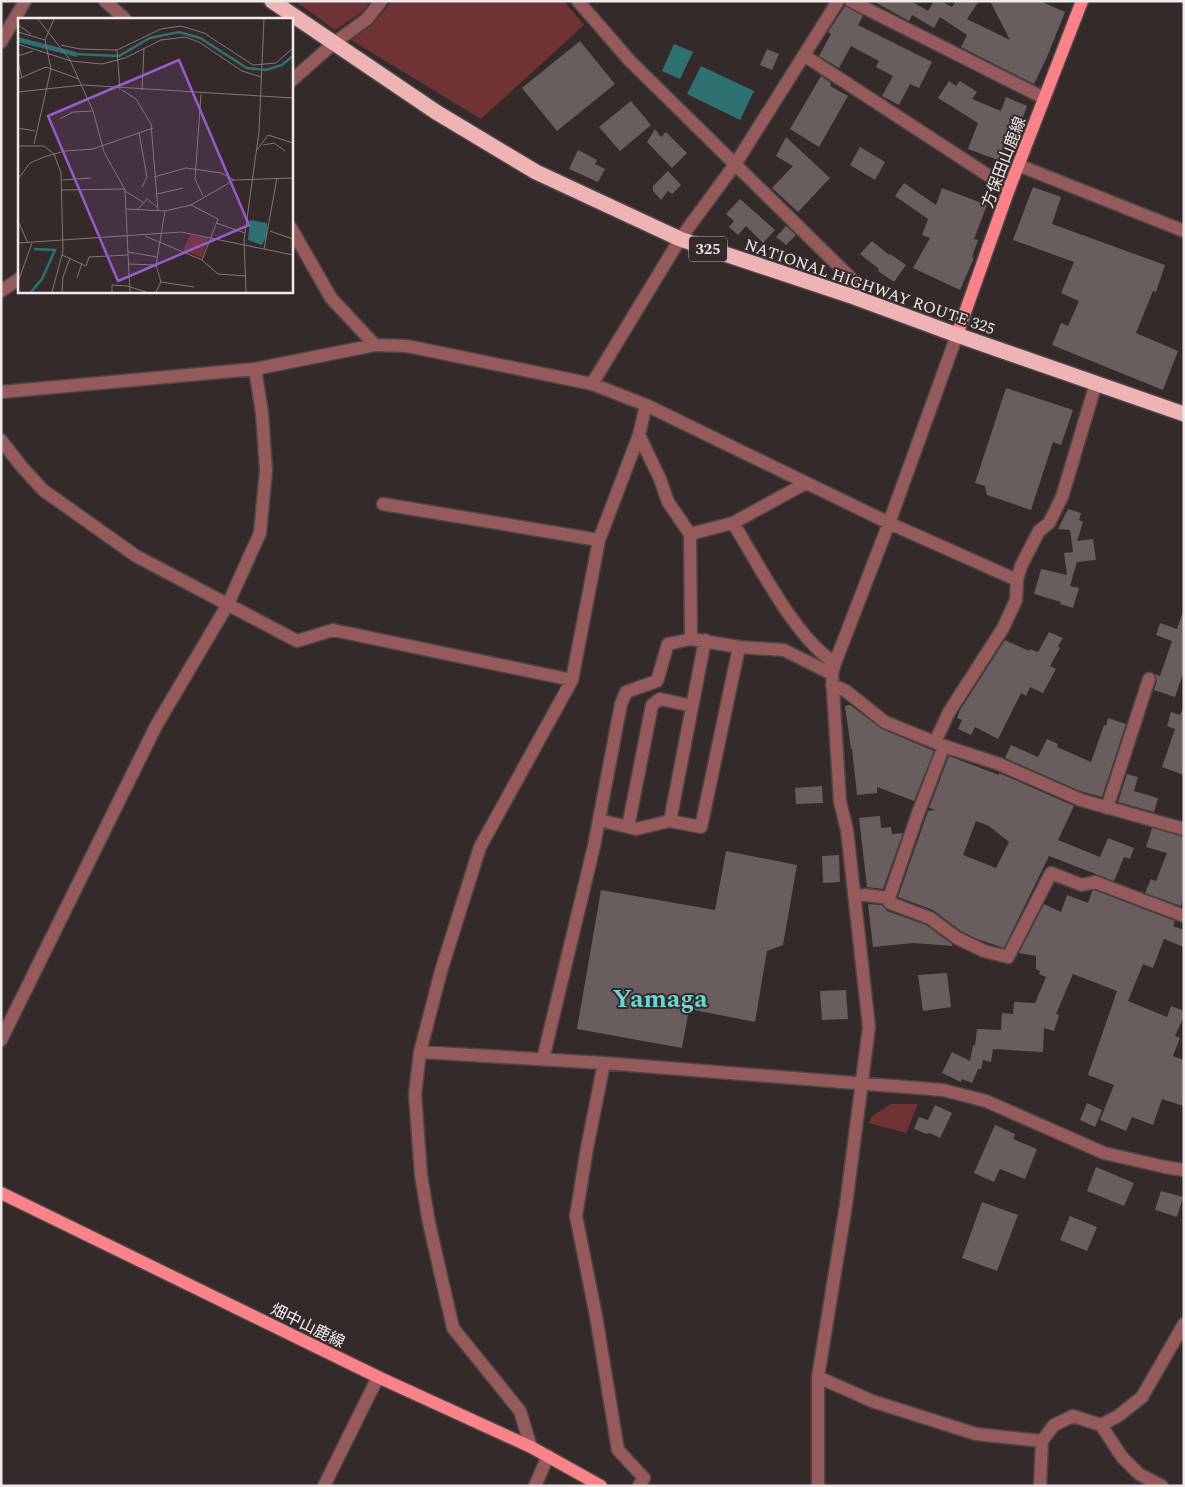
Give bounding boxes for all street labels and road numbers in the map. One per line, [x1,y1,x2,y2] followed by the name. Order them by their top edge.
[976,113,1032,211] street label: 方保田山鹿線
[741,233,998,341] street label: NATIONAL HIGHWAY ROUTE 325
[689,236,727,262] road number: 325
[266,1298,349,1354] street label: 畑中山鹿線

